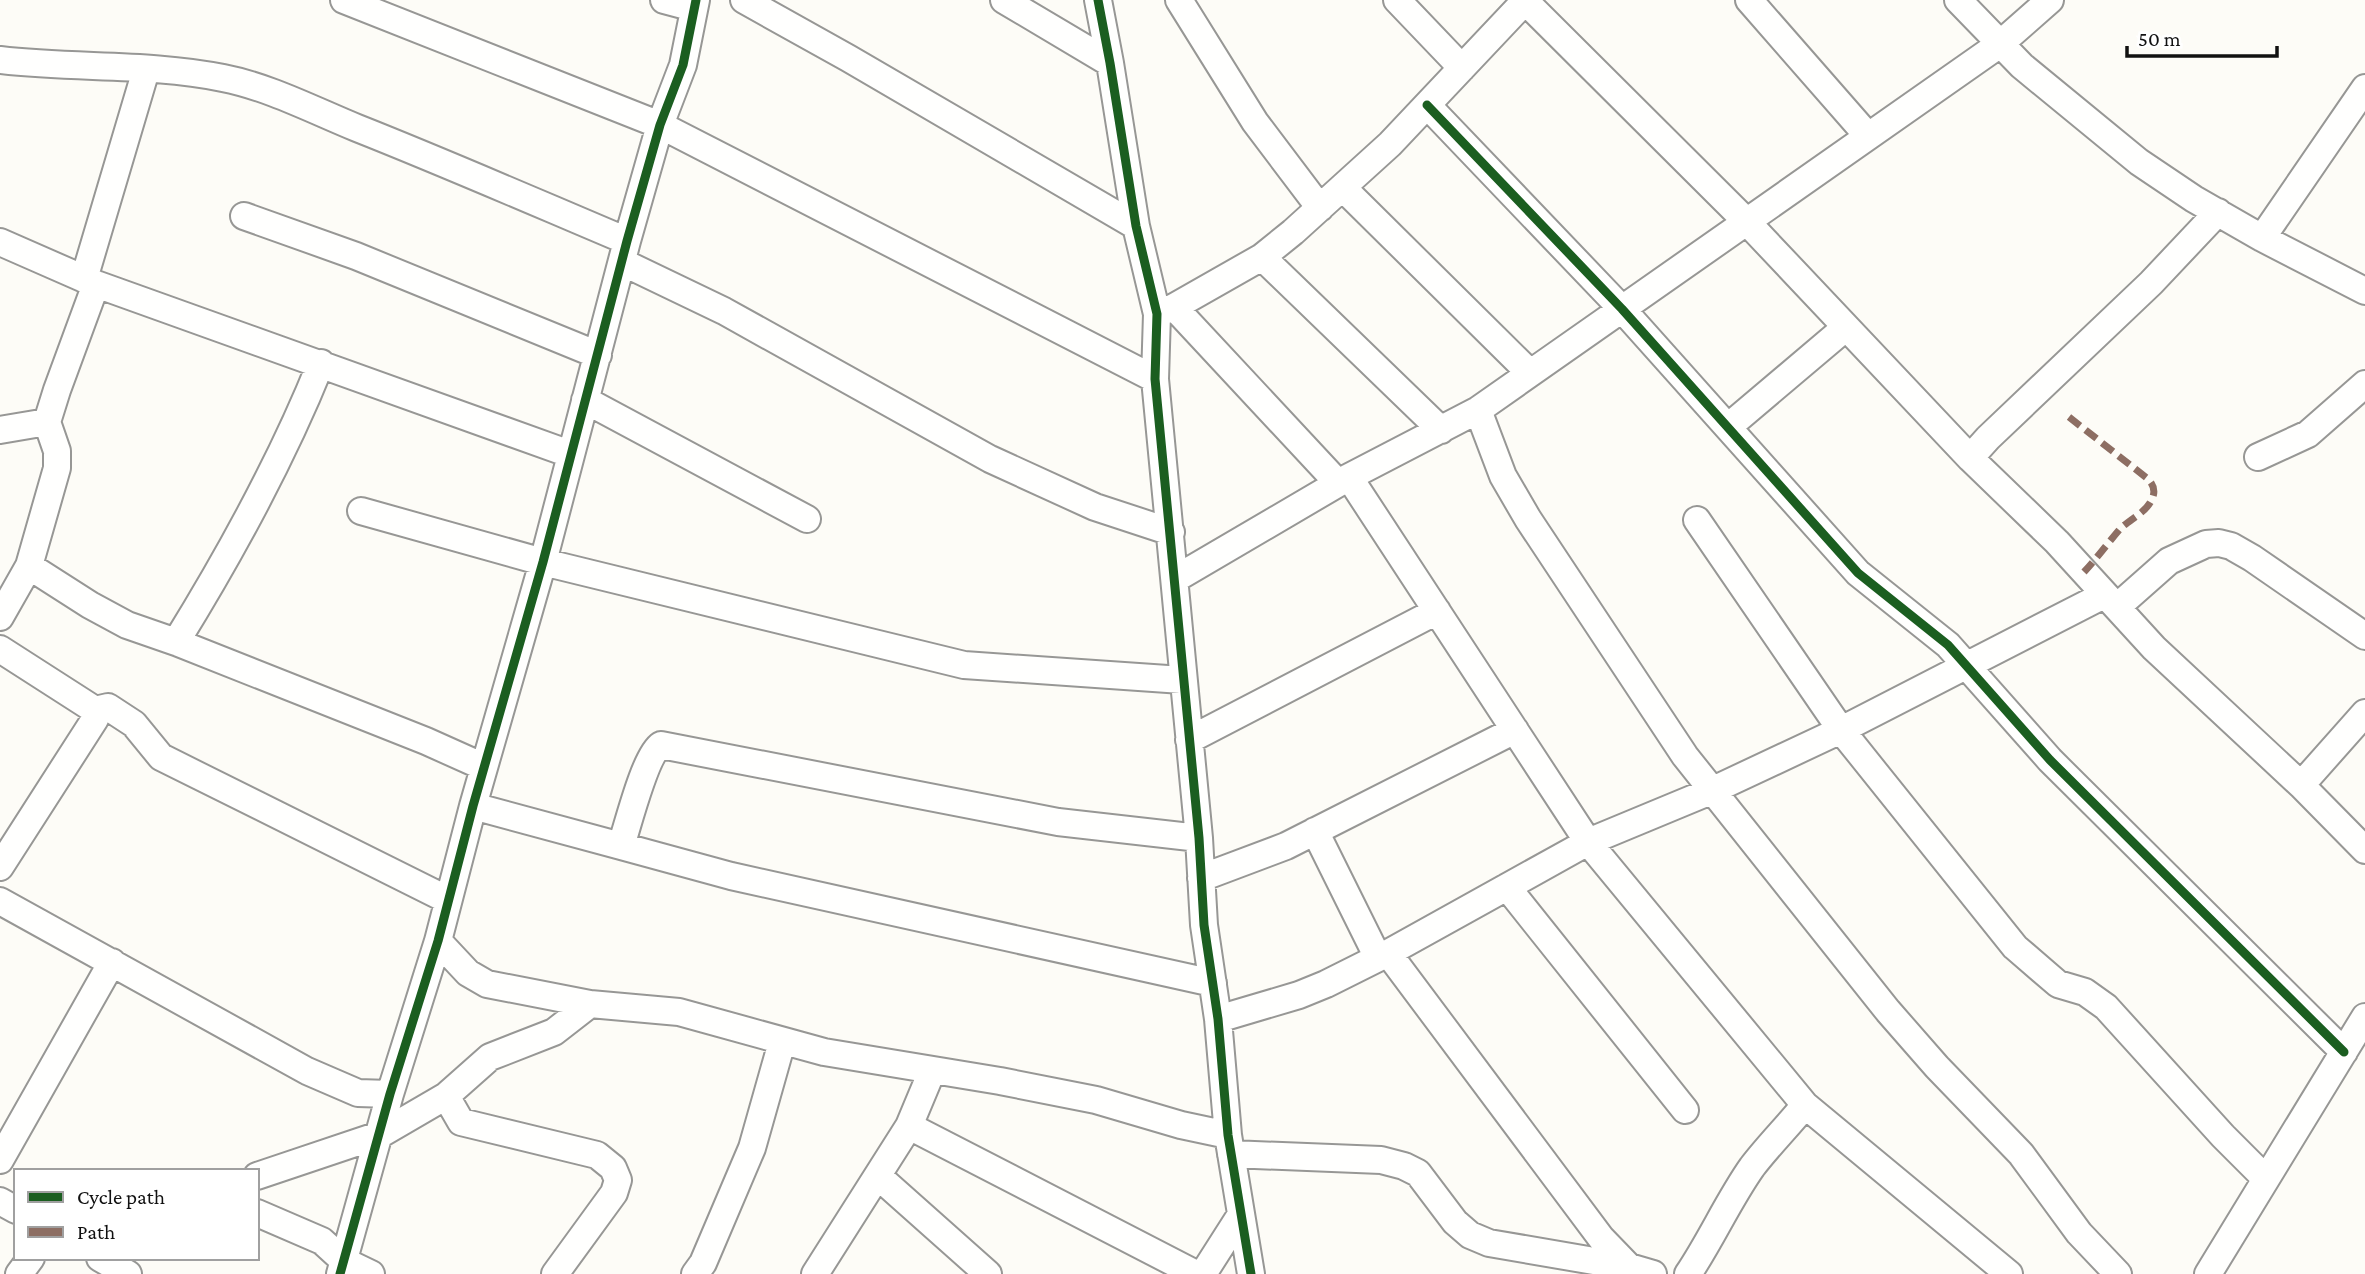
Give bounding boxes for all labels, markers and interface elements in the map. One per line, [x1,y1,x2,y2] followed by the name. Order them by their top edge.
[2127,14,2278,58] scale bar
[2138,27,2181,51] text: 50 m
[14,1169,259,1260] legend
[77,1185,165,1209] text: Cycle path
[77,1220,115,1244] text: Path

